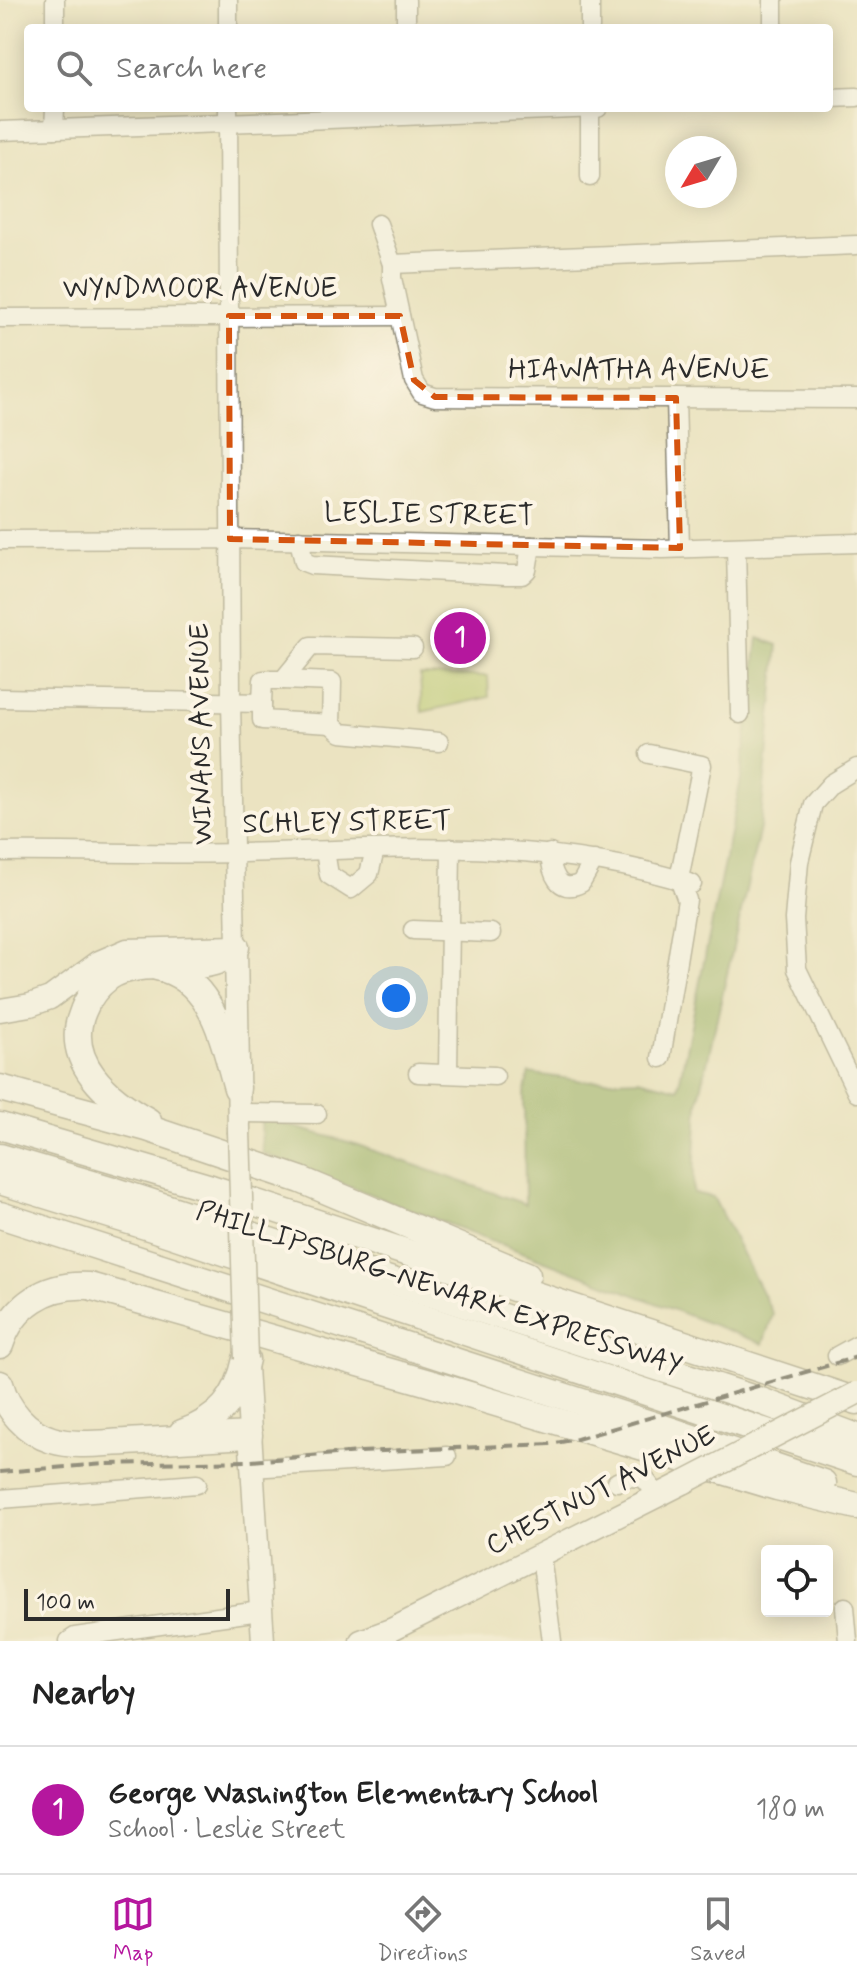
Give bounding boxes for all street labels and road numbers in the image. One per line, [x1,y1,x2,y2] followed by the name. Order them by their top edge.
[63,271,337,308] street label: WYNDMOOR AVENUE
[508,352,770,389] street label: HIAWATHA AVENUE
[324,495,534,535] street label: LESLIE STREET
[182,623,222,845] street label: WINANS AVENUE
[242,803,452,843] street label: SCHLEY STREET
[191,1193,687,1385] street label: PHILLIPSBURG-NEWARK EXPRESSWAY
[480,1417,722,1565] street label: CHESTNUT AVENUE

